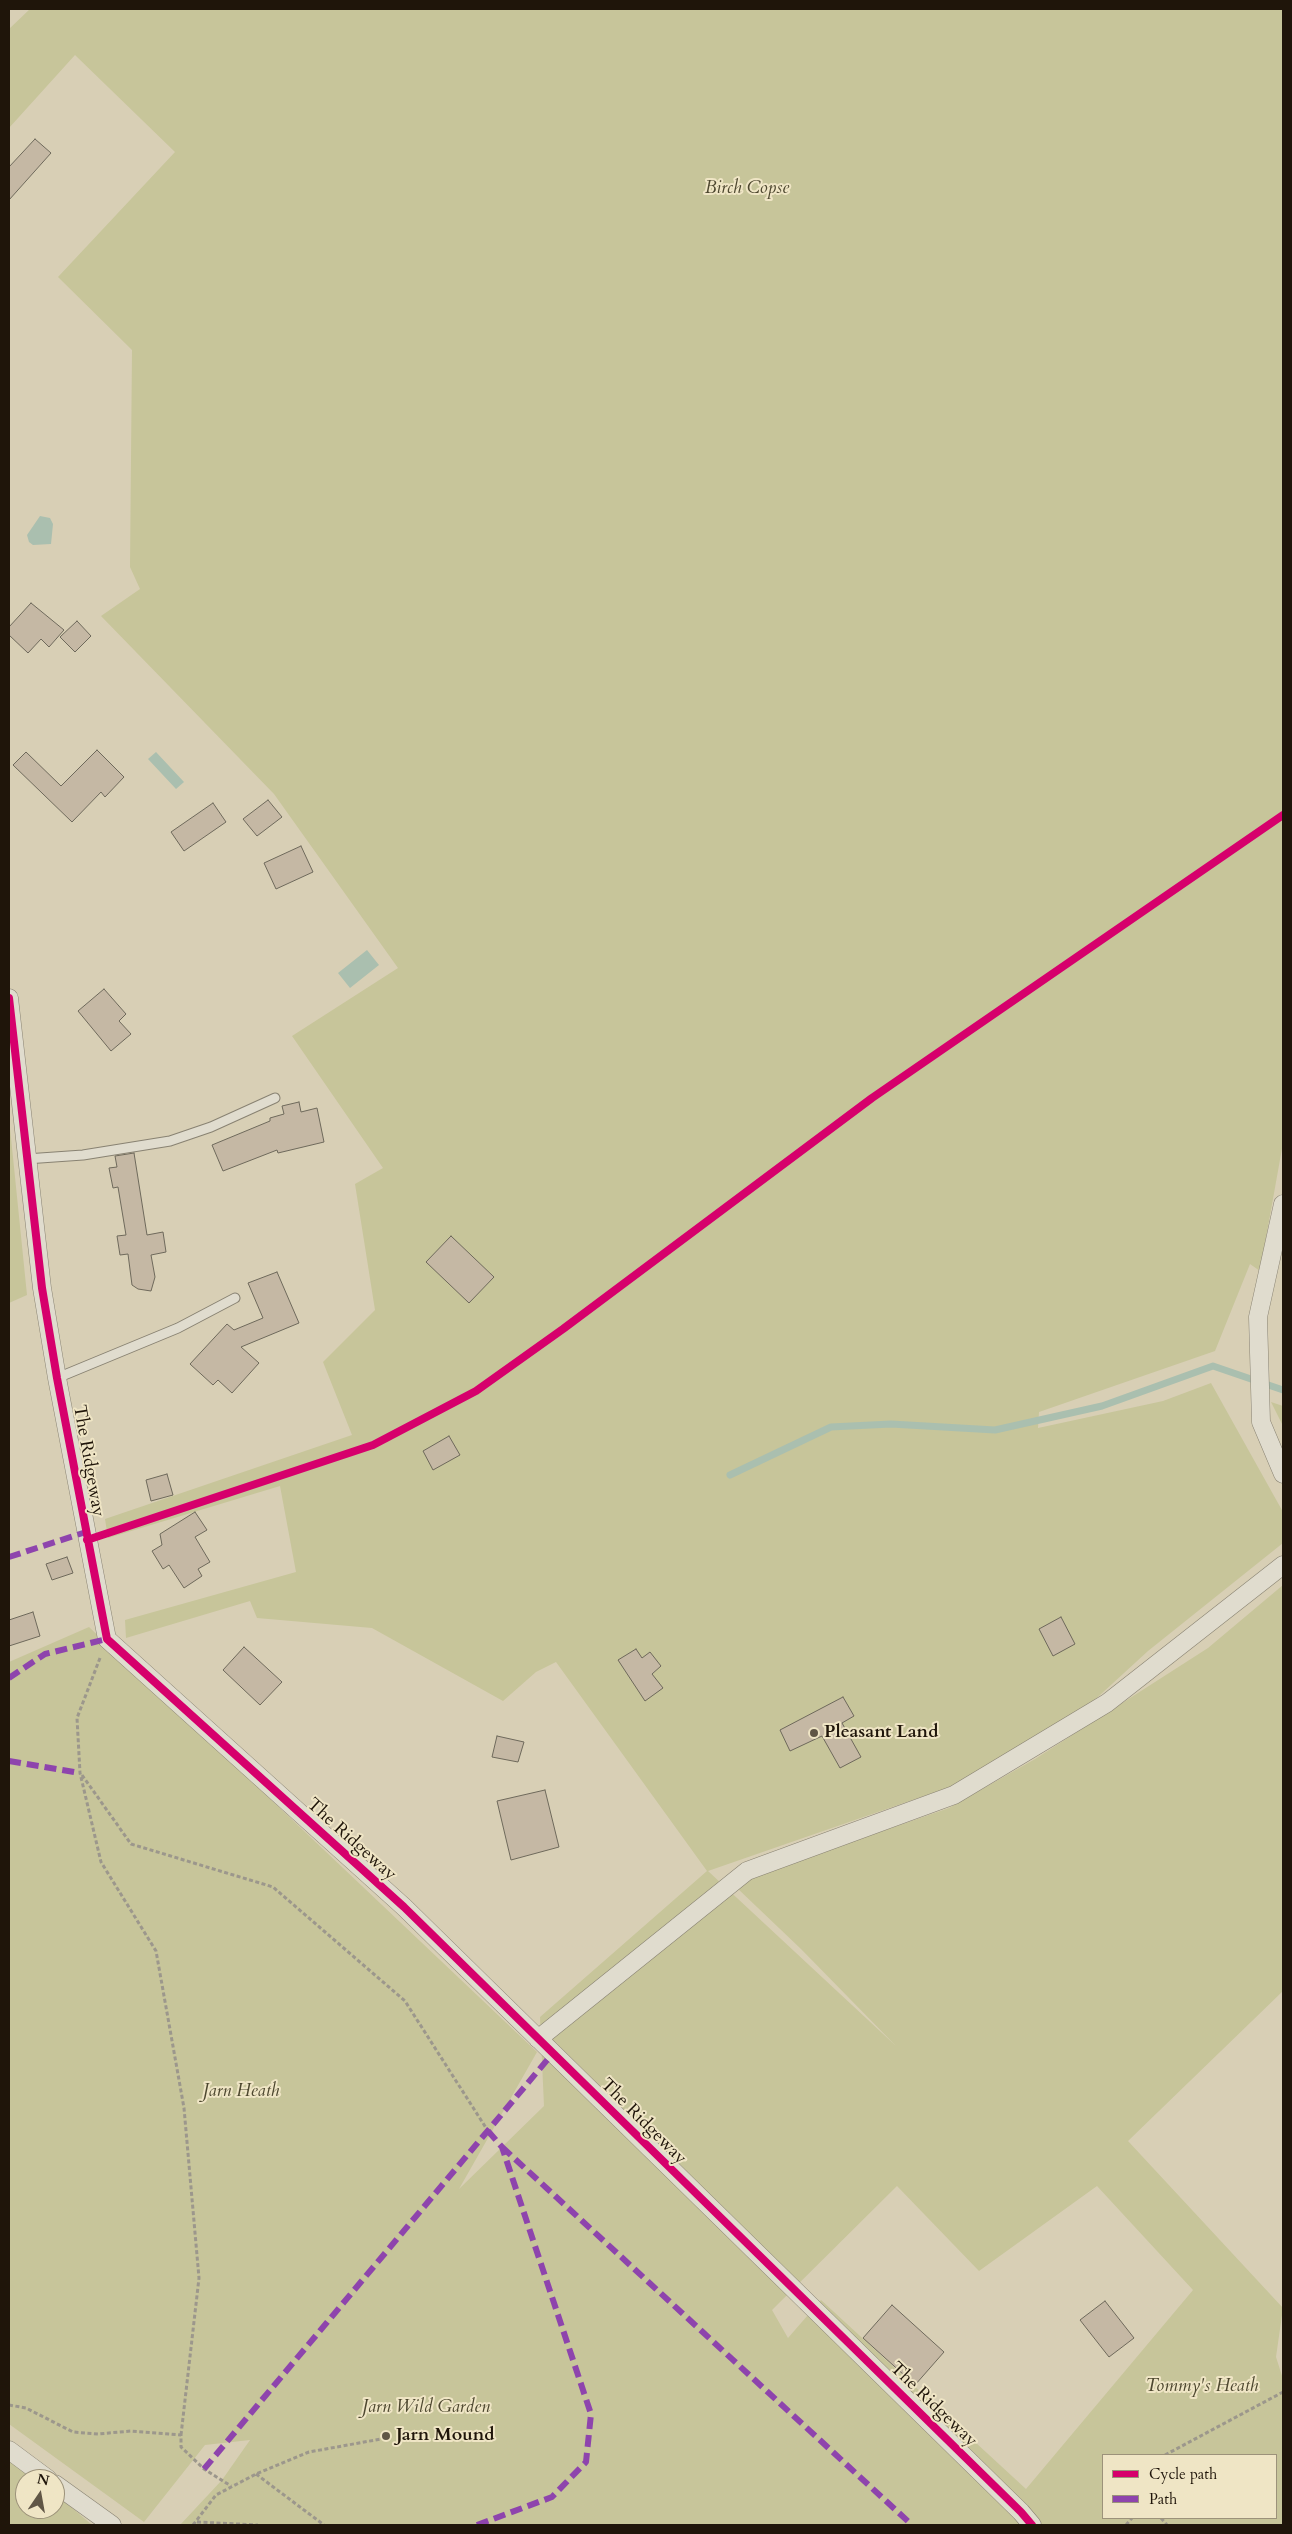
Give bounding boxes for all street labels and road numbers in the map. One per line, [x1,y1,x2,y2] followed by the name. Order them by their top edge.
[68,1403,108,1519] street label: The Ridgeway
[302,1794,400,1886] street label: The Ridgeway
[595,2074,691,2170] street label: The Ridgeway
[885,2358,981,2452] street label: The Ridgeway

